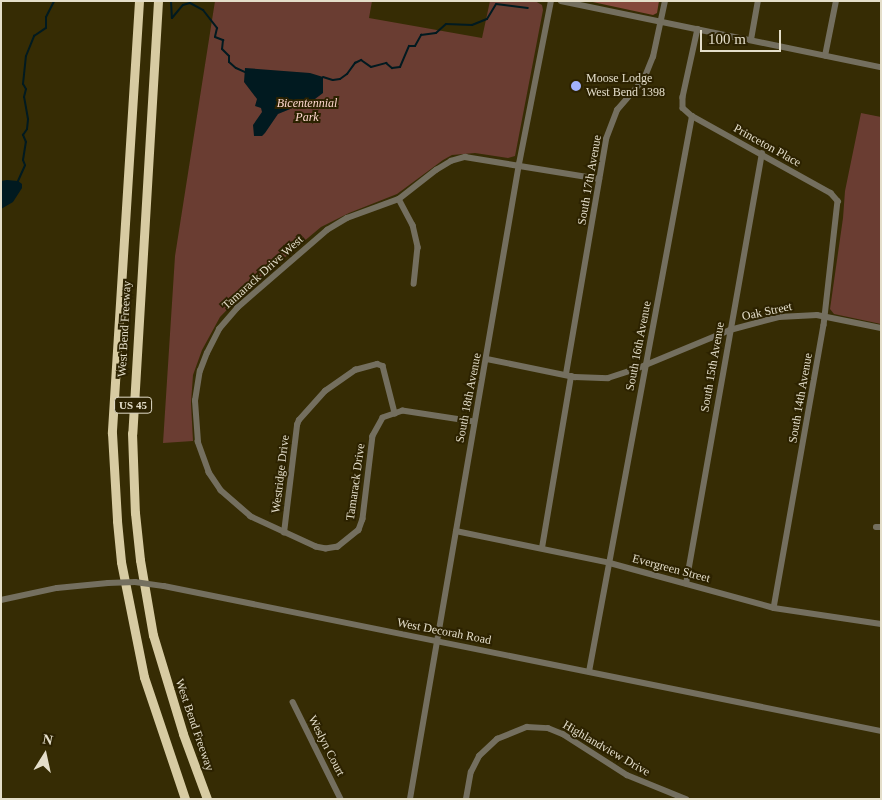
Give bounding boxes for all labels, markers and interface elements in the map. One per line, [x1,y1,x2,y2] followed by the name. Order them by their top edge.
[702,20,783,52] scale bar
[708,31,746,47] text: 100 m
[586,72,665,100] place label: Moose Lodge West Bend 1398
[570,80,582,92] marker: Moose Lodge West Bend 1398
[277,97,337,125] park label: Bicentennial Park
[731,122,803,170] street label: Princeton Place
[575,134,605,226] street label: South 17th Avenue
[219,233,307,313] street label: Tamarack Drive West
[115,281,135,377] street label: West Bend Freeway
[623,300,655,392] street label: South 16th Avenue
[741,300,793,324] street label: Oak Street
[698,321,728,413] street label: South 15th Avenue
[453,352,485,444] street label: South 18th Avenue
[786,352,816,444] street label: South 14th Avenue
[113,396,153,414] road number: US 45
[269,434,293,514] street label: Westridge Drive
[343,443,369,521] street label: Tamarack Drive
[630,552,712,586] street label: Evergreen Street
[396,616,492,648] street label: West Decorah Road
[172,677,216,773] street label: West Bend Freeway
[305,713,347,779] street label: Weslyn Court
[560,718,652,780] street label: Highlandview Drive
[20,730,70,780] north arrow
[41,731,54,748] text: N

